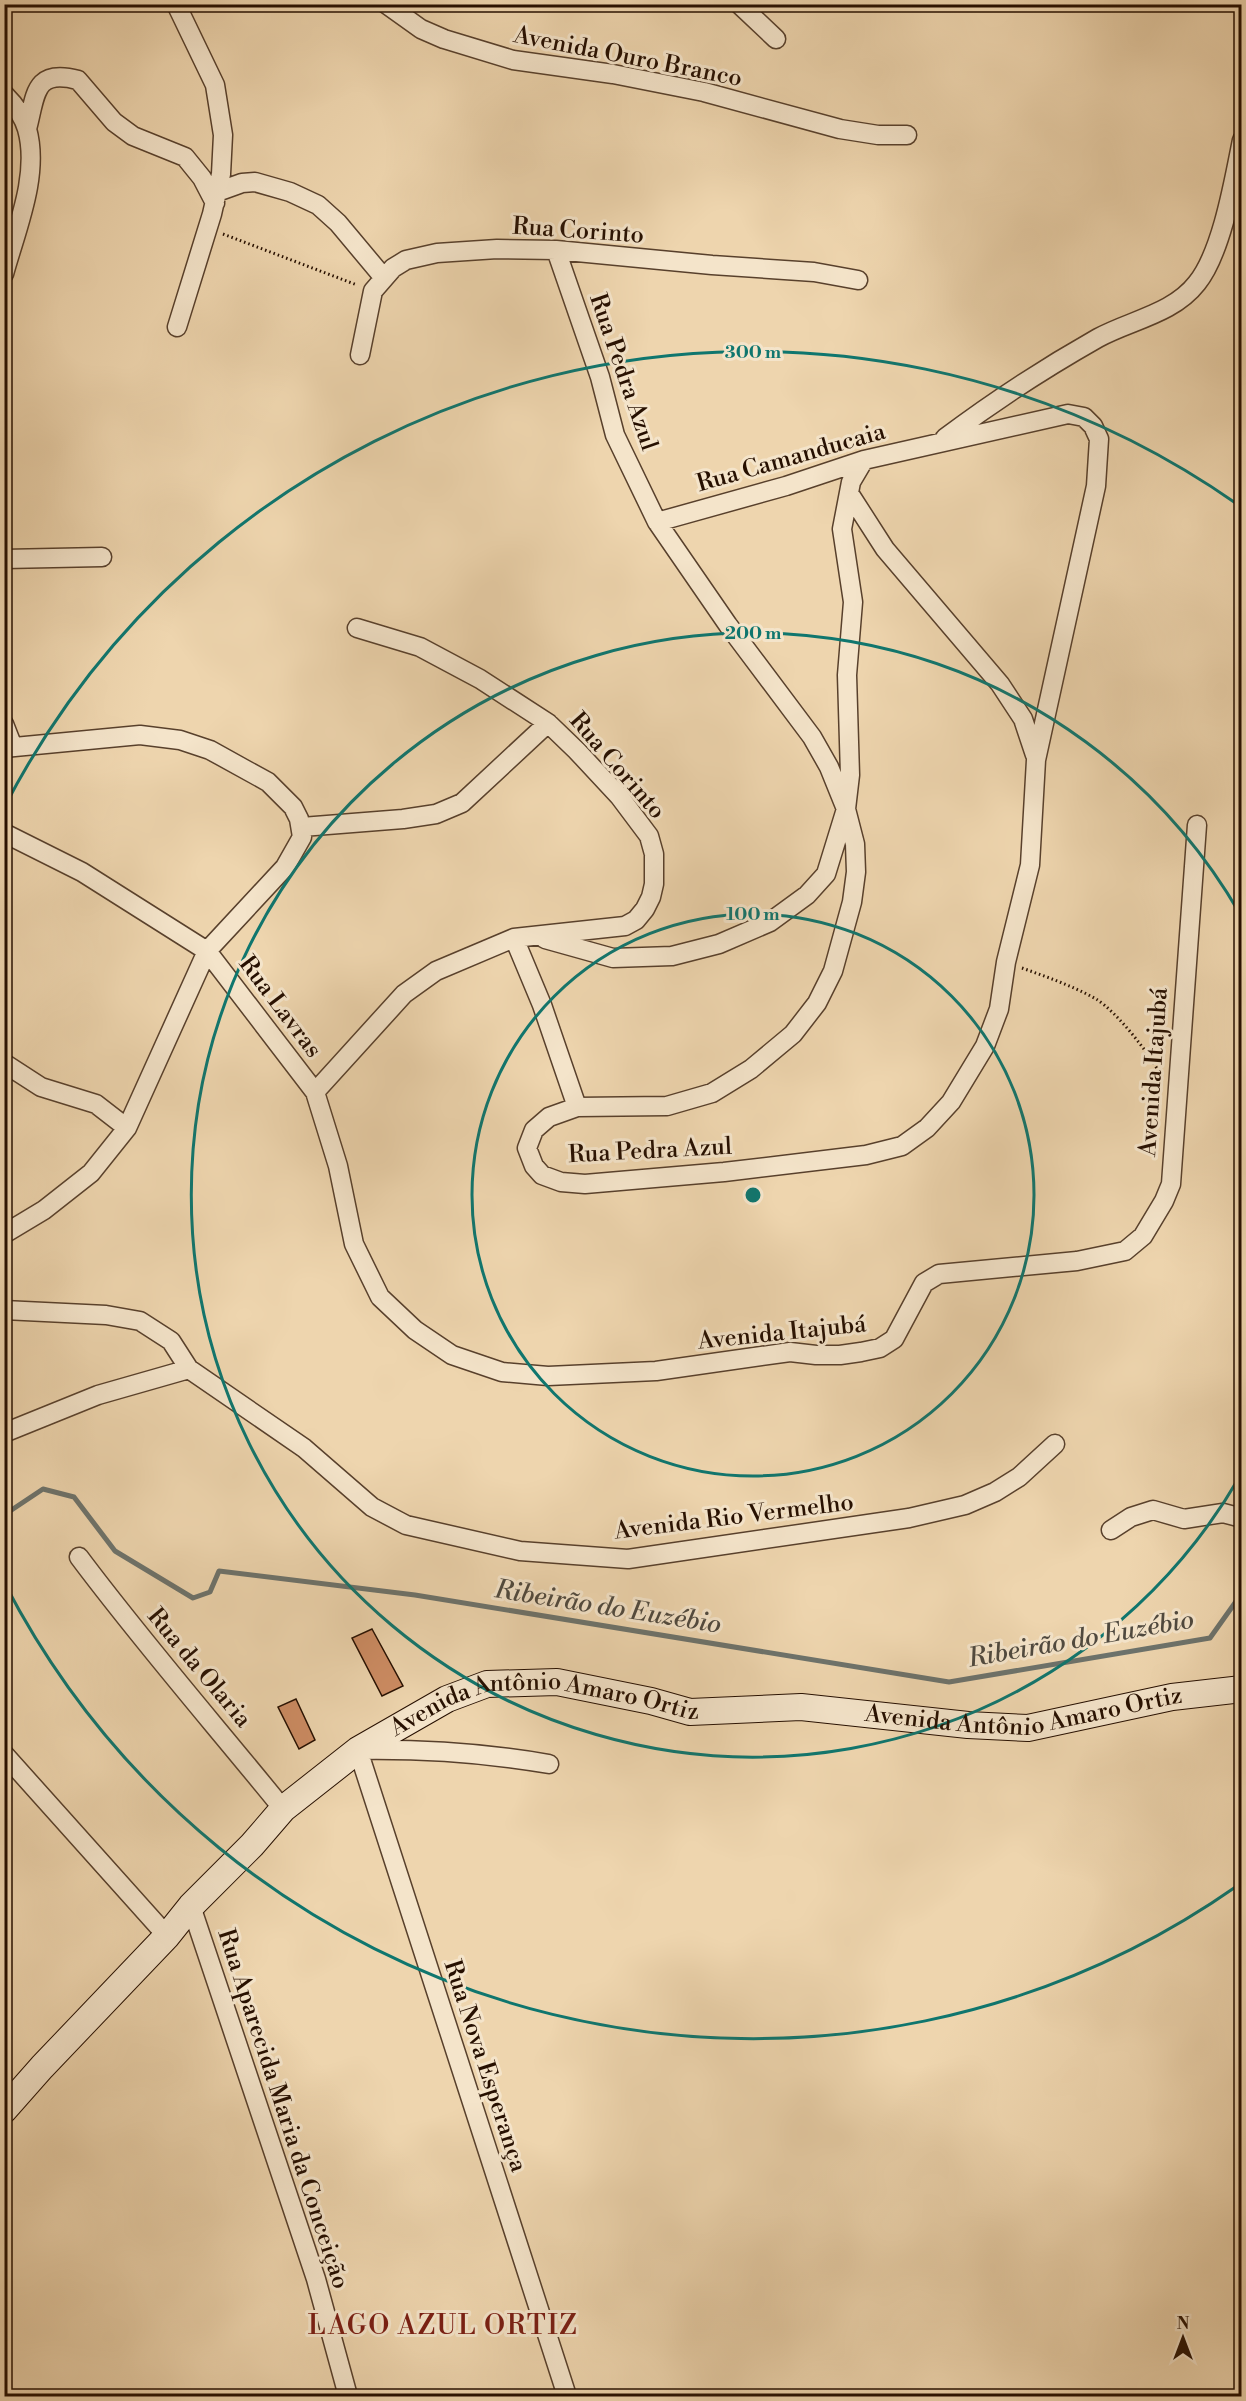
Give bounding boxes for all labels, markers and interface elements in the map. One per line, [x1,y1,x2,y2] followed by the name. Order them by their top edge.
[510,20,745,94] street label: Avenida Ouro Branco
[511,211,645,251] street label: Rua Corinto
[582,290,664,454] street label: Rua Pedra Azul
[725,341,782,364] text: 300 m
[693,416,890,499] street label: Rua Camanducaia
[725,622,782,645] text: 200 m
[562,706,672,826] street label: Rua Corinto
[726,903,780,926] text: 100 m
[232,950,328,1064] street label: Rua Lavras
[1133,986,1175,1158] street label: Avenida Itajubá
[567,1132,733,1170] street label: Rua Pedra Azul
[743,1185,763,1205] centre of rings
[695,1309,869,1357] street label: Avenida Itajubá
[612,1487,855,1547] street label: Avenida Rio Vermelho
[492,1573,723,1641] water label: Ribeirão do Euzébio
[140,1602,258,1735] street label: Rua da Olaria
[965,1603,1196,1675] water label: Ribeirão do Euzébio
[384,1667,699,1744] street label: Avenida Antônio Amaro Ortiz
[863,1681,1184,1743] street label: Avenida Antônio Amaro Ortiz
[210,1925,356,2293] street label: Rua Aparecida Maria da Conceição
[437,1956,534,2177] street label: Rua Nova Esperança
[1153,2308,1213,2368] north arrow
[308,2309,578,2343] district label: LAGO AZUL ORTIZ
[1177,2314,1190,2334] text: N

